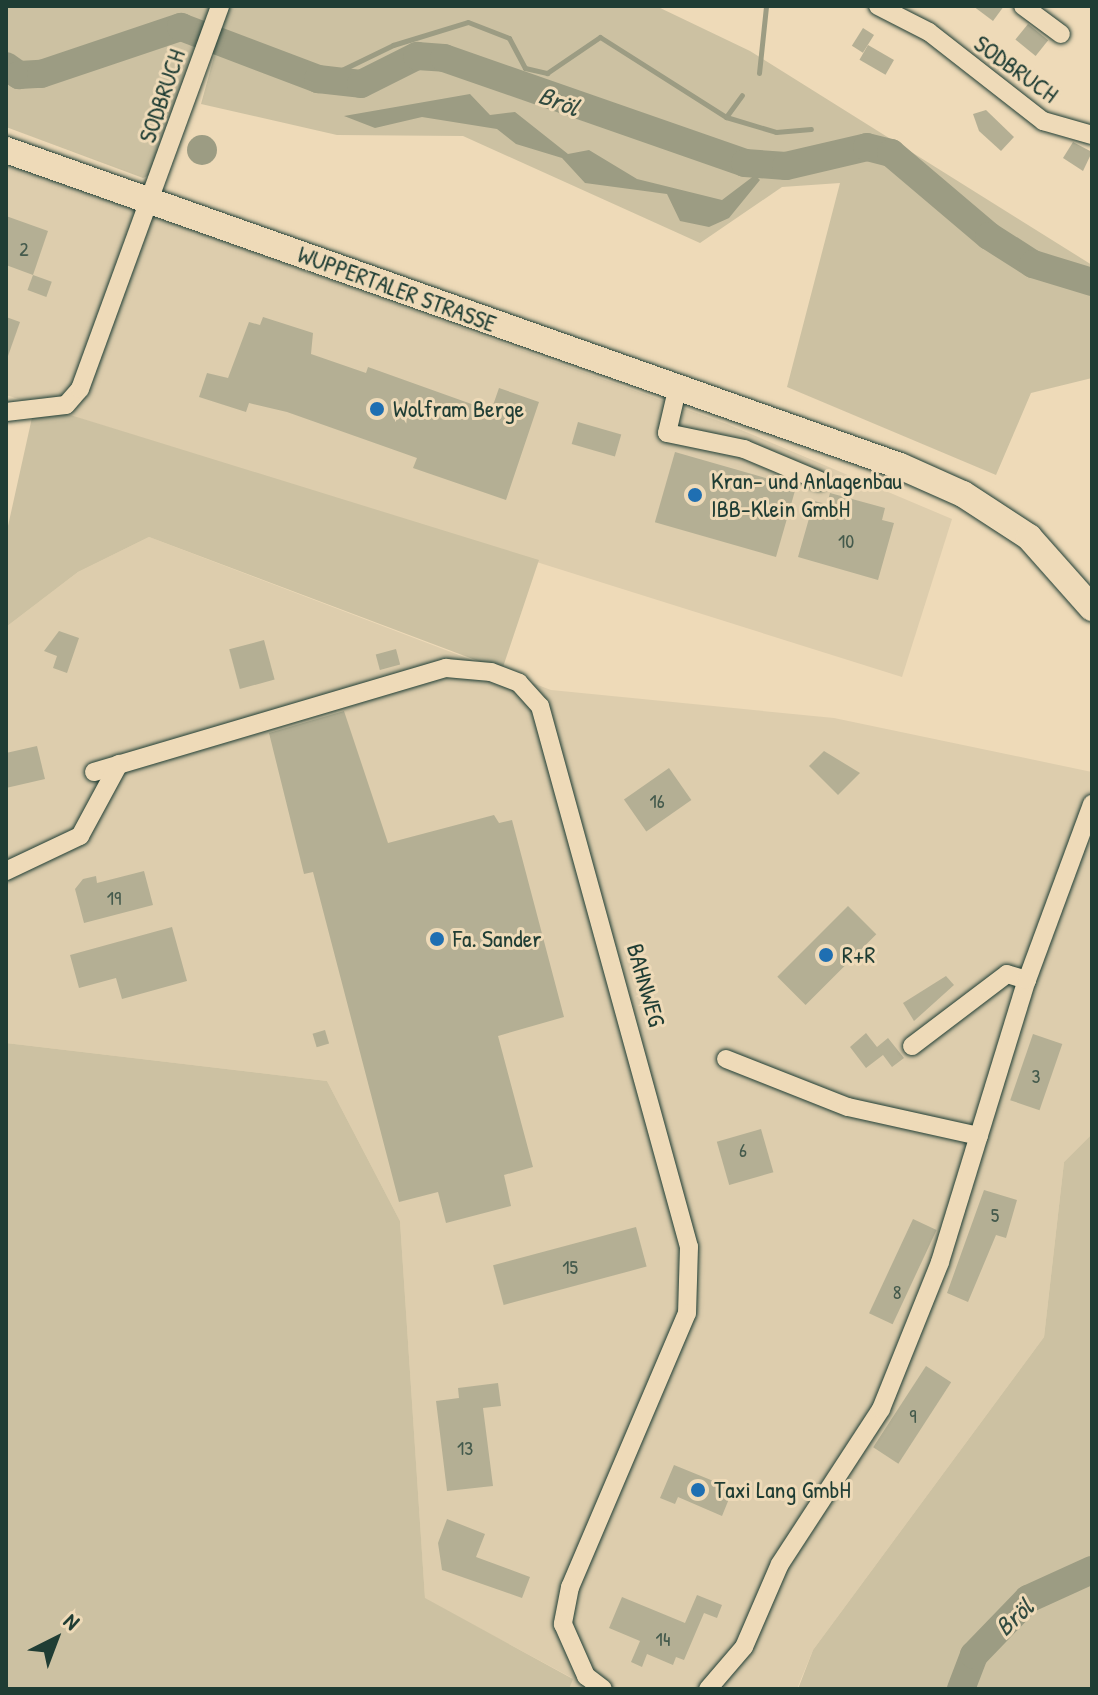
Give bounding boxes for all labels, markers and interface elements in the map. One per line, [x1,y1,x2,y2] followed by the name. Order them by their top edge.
[969,29,1063,109] street label: SODBRUCH
[133,46,191,146] street label: SODBRUCH
[534,79,584,123] water label: Bröl
[19,236,29,260] house number: 2
[294,240,500,338] street label: WUPPERTALER STRASSE
[393,395,524,423] place label: Wolfram Berge
[368,400,386,418] marker: Wolfram Berge
[711,467,902,523] place label: Kran- und Anlagenbau IBB-Klein GmbH
[686,486,704,504] marker: Kran- und Anlagenbau IBB-Klein GmbH
[838,528,854,552] house number: 10
[649,788,665,812] house number: 16
[107,885,121,909] house number: 19
[453,925,541,953] place label: Fa. Sander
[428,930,446,948] marker: Fa. Sander
[620,940,672,1030] street label: BAHNWEG
[842,941,875,969] place label: R+R
[817,946,835,964] marker: R+R
[1032,1063,1040,1087] house number: 3
[739,1137,747,1161] house number: 6
[991,1202,999,1226] house number: 5
[562,1254,578,1278] house number: 15
[893,1279,901,1303] house number: 8
[909,1403,917,1427] house number: 9
[457,1435,473,1459] house number: 13
[714,1476,851,1504] place label: Taxi Lang GmbH
[689,1481,707,1499] marker: Taxi Lang GmbH
[989,1592,1039,1642] water label: Bröl
[16,1599,96,1679] north arrow
[58,1606,86,1636] text: N
[656,1626,670,1650] house number: 14

